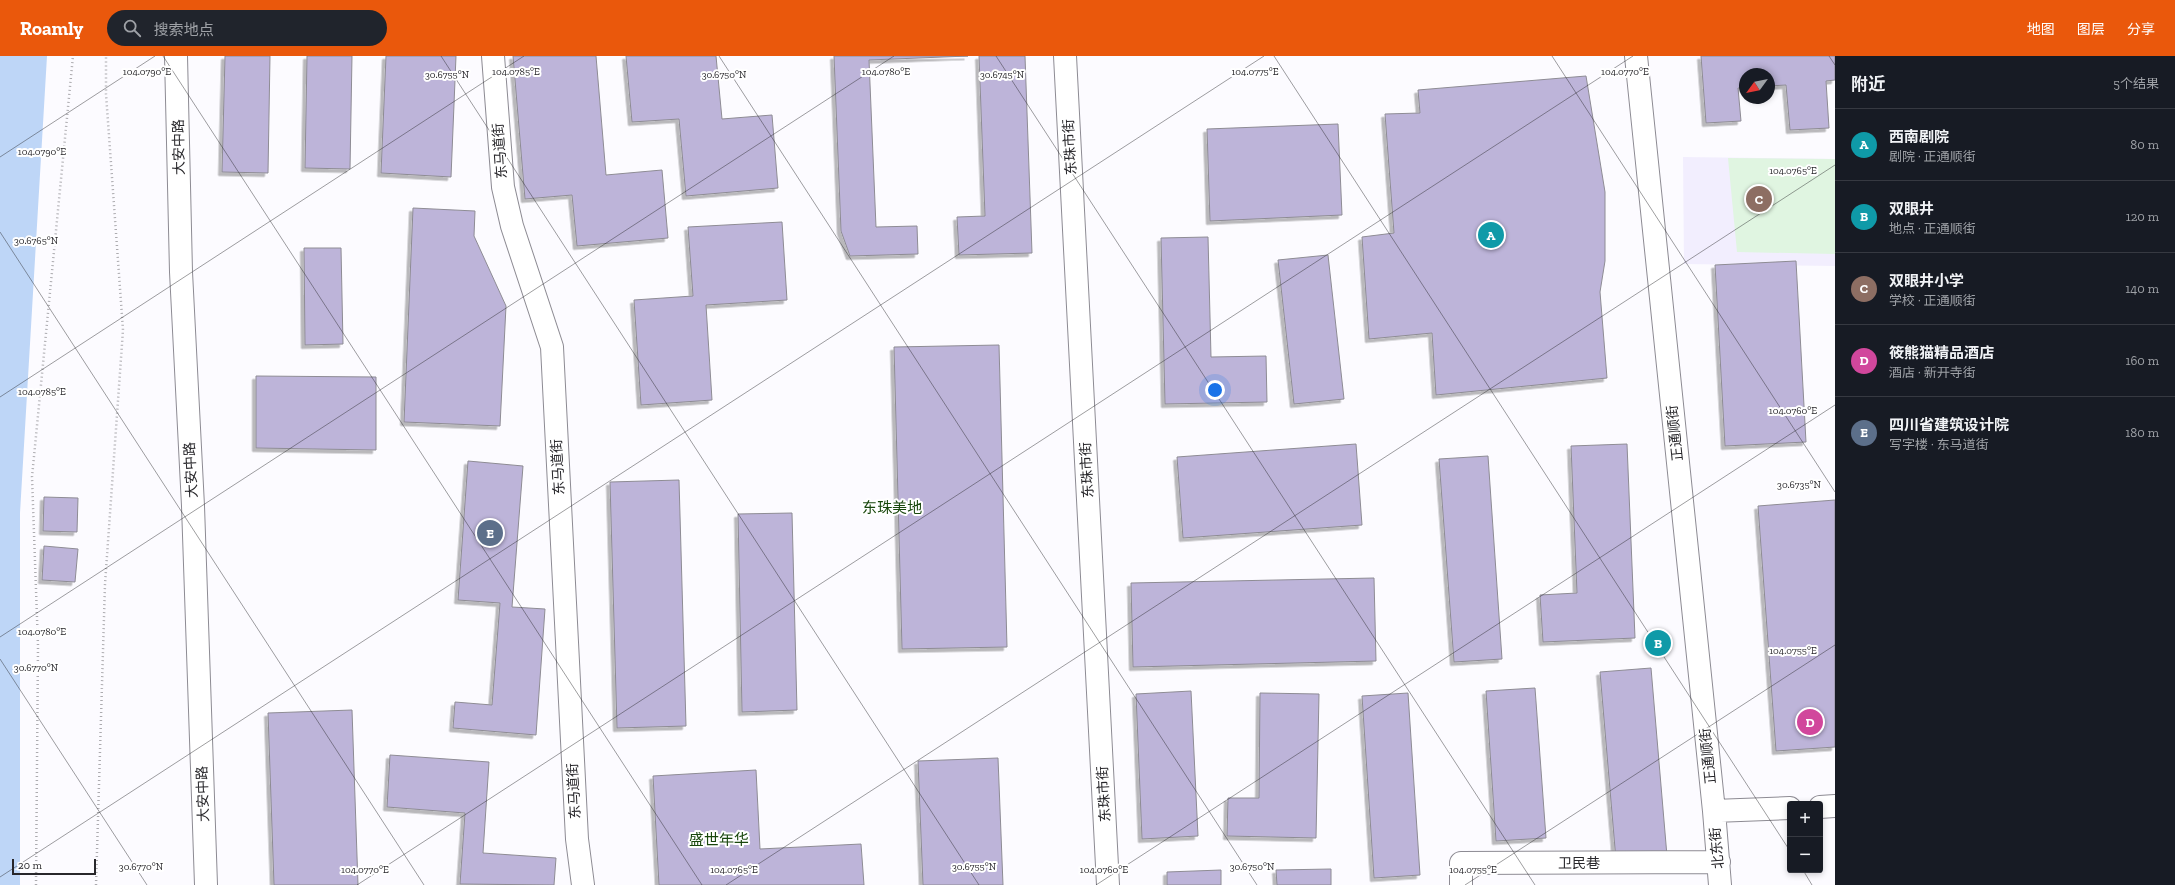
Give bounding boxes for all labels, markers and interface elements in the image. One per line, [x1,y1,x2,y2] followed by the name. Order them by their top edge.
[107,10,387,46] search box
[20,17,83,40] text: Roamly
[121,17,143,39] icon: search
[153,21,213,39] text: 搜索地点
[2027,21,2055,38] text: 地图
[2077,21,2105,38] text: 图层
[2127,21,2155,38] text: 分享
[123,66,171,78] text: 104.0790°E
[492,66,540,78] text: 104.0785°E
[862,66,910,78] text: 104.0780°E
[1231,66,1279,78] text: 104.0775°E
[1601,66,1649,78] text: 104.0770°E
[1739,68,1775,104] north arrow
[425,69,470,81] text: 30.6755°N
[702,69,747,81] text: 30.6750°N
[980,69,1025,81] text: 30.6745°N
[1851,74,1885,94] text: 附近
[2113,76,2159,91] text: 5个结果
[170,119,188,175] street label: 大安中路
[1060,119,1080,175] street label: 东珠市街
[490,122,510,180] street label: 东马道街
[1889,128,1949,146] text: 西南剧院
[1860,137,1868,152] text: A
[2130,137,2159,152] text: 80 m
[18,146,66,158] text: 104.0790°E
[1889,149,1976,164] text: 剧院 · 正通顺街
[1769,165,1817,177] text: 104.0765°E
[1746,184,1772,214] pin: C
[1889,200,1934,218] text: 双眼井
[1860,209,1868,224] text: B
[2126,209,2159,224] text: 120 m
[1478,220,1504,250] pin: A
[1889,221,1976,236] text: 地点 · 正通顺街
[14,235,59,247] text: 30.6765°N
[1889,272,1964,290] text: 双眼井小学
[1860,281,1868,296] text: C
[2125,281,2159,296] text: 140 m
[1889,293,1976,308] text: 学校 · 正通顺街
[1889,344,1994,362] text: 筱熊猫精品酒店
[1859,353,1869,368] text: D
[2125,353,2159,368] text: 160 m
[1889,365,1976,380] text: 酒店 · 新开寺街
[1205,380,1225,400] your location
[18,386,66,398] text: 104.0785°E
[1664,404,1686,462] street label: 正通顺街
[1769,405,1817,417] text: 104.0760°E
[1889,416,2009,434] text: 四川省建筑设计院
[1860,425,1868,440] text: E
[2125,425,2159,440] text: 180 m
[1889,437,1989,452] text: 写字楼 · 东马道街
[548,439,568,495] street label: 东马道街
[181,442,201,498] street label: 大安中路
[1077,442,1097,498] street label: 东珠市街
[1777,479,1822,491] text: 30.6735°N
[862,499,922,517] district label: 东珠美地
[477,518,503,548] pin: E
[18,626,66,638] text: 104.0780°E
[1645,628,1671,658] pin: B
[1769,645,1817,657] text: 104.0755°E
[14,662,59,674] text: 30.6770°N
[1797,707,1823,737] pin: D
[1697,727,1719,785] street label: 正通顺街
[564,763,584,819] street label: 东马道街
[194,766,212,822] street label: 大安中路
[1094,766,1114,822] street label: 东珠市街
[1787,801,1823,873] map controls
[1787,801,1823,837] button: +
[1707,826,1727,870] street label: 北东街
[689,831,749,849] district label: 盛世年华
[1787,837,1823,873] button: −
[1558,855,1600,872] street label: 卫民巷
[12,857,96,876] scale bar
[18,859,42,872] text: 20 m
[119,861,164,873] text: 30.6770°N
[952,861,997,873] text: 30.6755°N
[1230,861,1275,873] text: 30.6750°N
[341,864,389,876] text: 104.0770°E
[710,864,758,876] text: 104.0765°E
[1080,864,1128,876] text: 104.0760°E
[1449,864,1497,876] text: 104.0755°E

